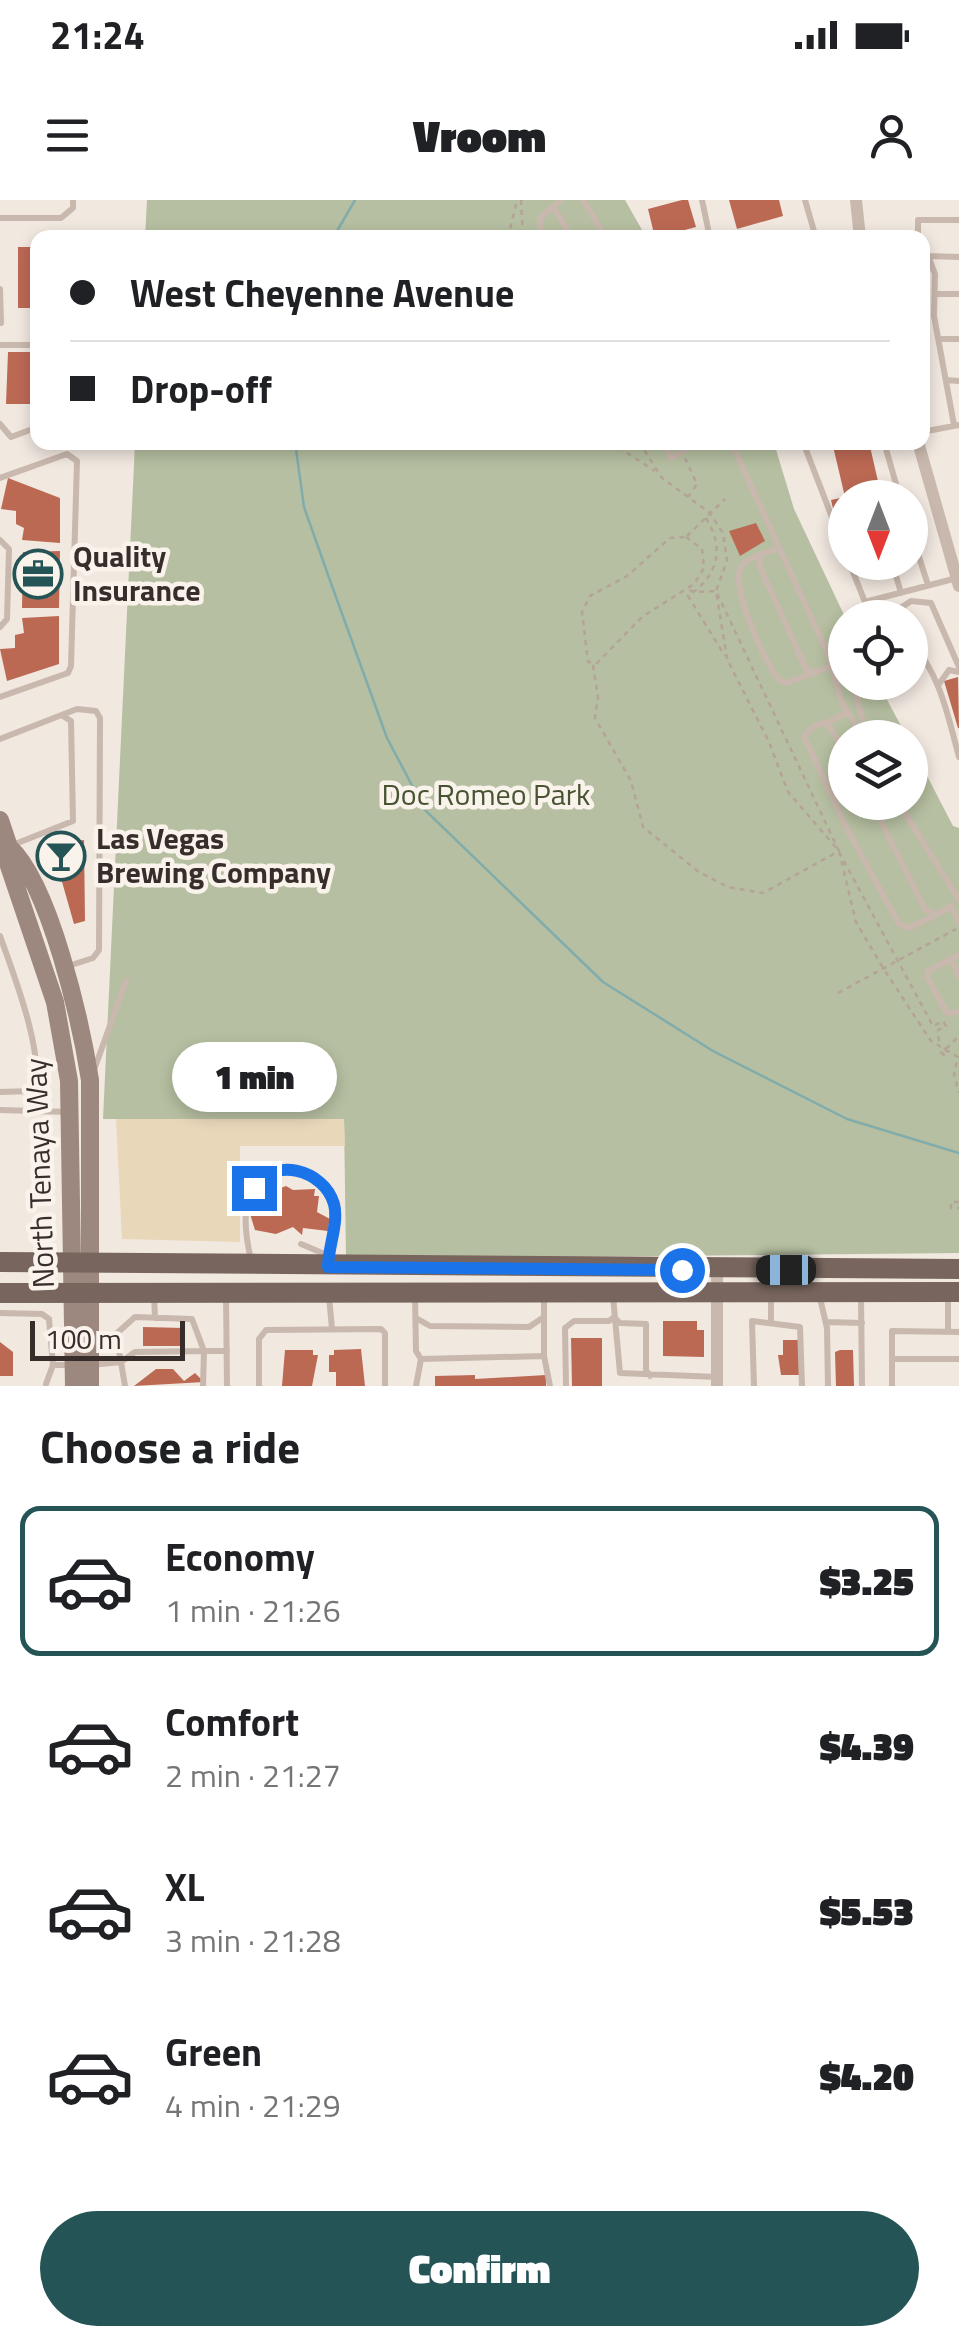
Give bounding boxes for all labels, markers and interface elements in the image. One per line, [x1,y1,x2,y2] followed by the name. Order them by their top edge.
[50,6,145,64] text: 21:24
[413,101,546,169] text: Vroom
[40,108,95,163] icon: menu
[864,108,919,163] icon: person
[130,264,515,322] text: West Cheyenne Avenue
[130,360,272,418] text: Drop-off
[828,480,928,580] north arrow
[828,480,928,820] map controls
[73,533,201,613] place label: Quality Insurance
[12,548,64,600] office icon: Quality Insurance
[828,600,928,700] button: locate
[828,720,928,820] button: layers
[381,771,591,817] park label: Doc Romeo Park
[96,815,331,895] place label: Las Vegas Brewing Company
[35,830,87,882] bar icon: Las Vegas Brewing Company
[172,1043,336,1113] callout: 1 min
[215,1053,294,1101] text: 1 min
[12,1057,66,1289] street label: North Tenaya Way
[232,1166,277,1211] route end
[660,1248,705,1293] route start
[756,1255,816,1285] car
[30,1316,185,1360] scale bar
[45,1317,122,1360] text: 100 m
[40,1412,300,1480] text: Choose a ride
[165,1528,315,1586] text: Economy
[45,1536,135,1626] icon: car
[820,1552,914,1610] text: $3.25
[165,1586,341,1634] text: 1 min · 21:26
[165,1693,299,1751] text: Comfort
[45,1701,135,1791] icon: car
[820,1717,914,1775] text: $4.39
[165,1751,341,1799] text: 2 min · 21:27
[165,1858,205,1916] text: XL
[45,1866,135,1956] icon: car
[820,1882,914,1940] text: $5.53
[165,1916,341,1964] text: 3 min · 21:28
[165,2023,262,2081] text: Green
[45,2031,135,2121] icon: car
[820,2047,914,2105] text: $4.20
[165,2081,341,2129] text: 4 min · 21:29
[40,2211,919,2326] button: Confirm

